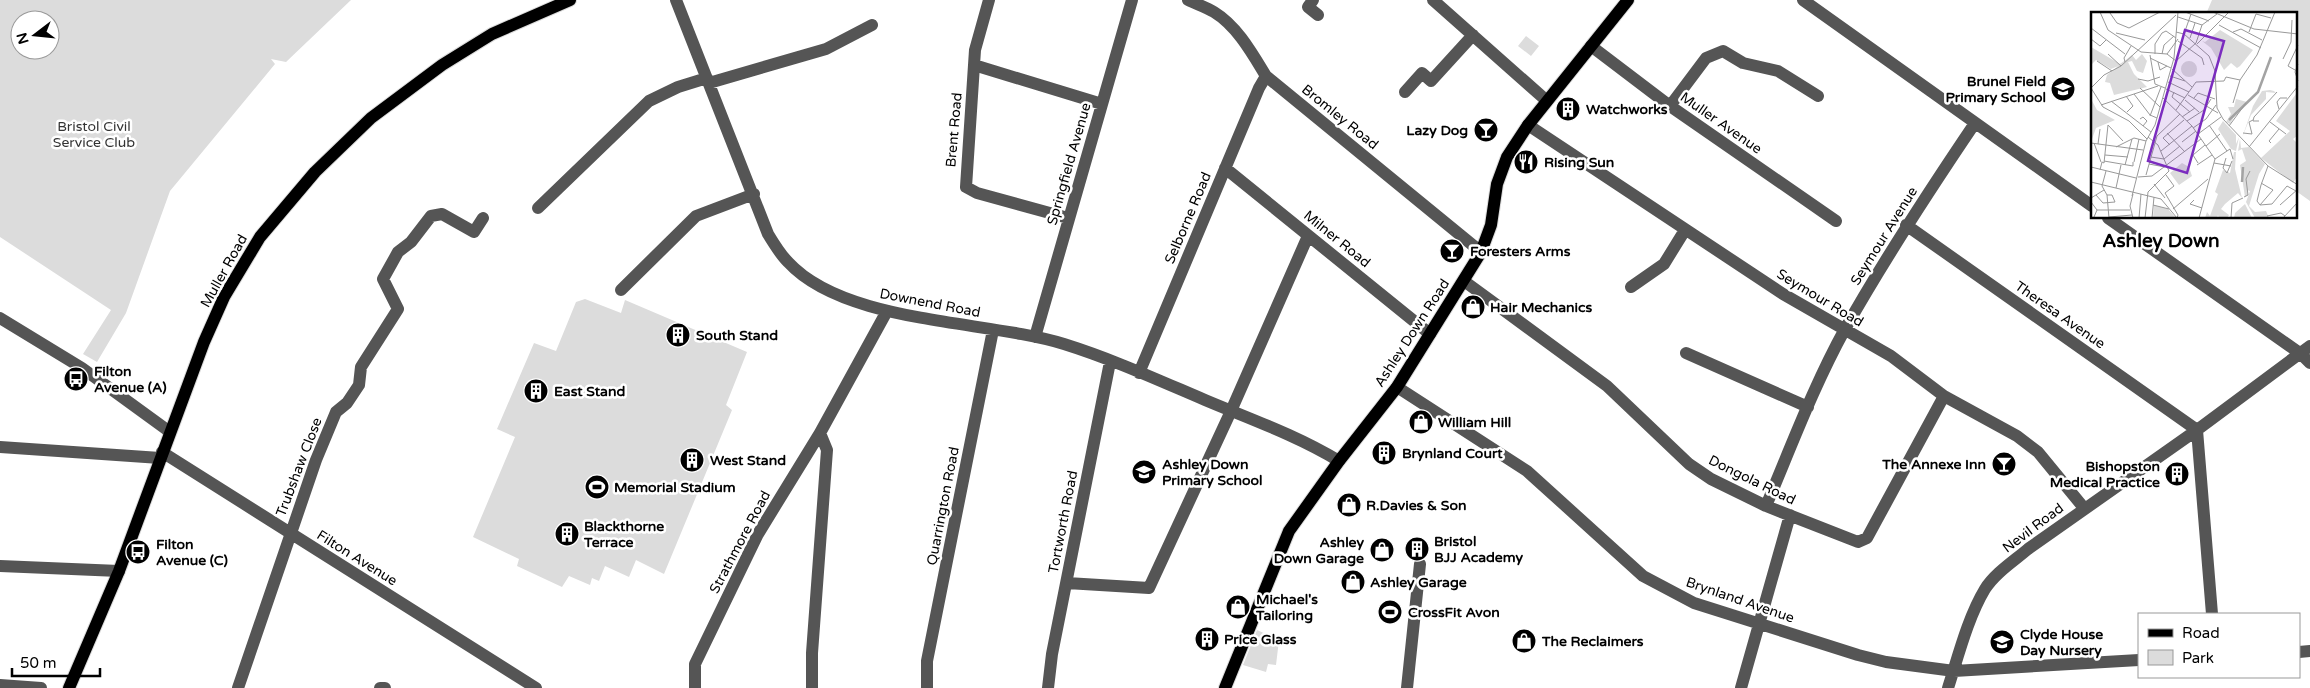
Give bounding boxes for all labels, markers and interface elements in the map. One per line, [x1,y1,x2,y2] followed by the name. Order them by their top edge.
[10,10,60,60] north arrow
[2091,12,2298,219] inset map
[13,31,33,46] text: N
[1945,73,2046,106] place label: Brunel Field Primary School
[2050,76,2076,102] school or university icon: Brunel Field Primary School
[1298,81,1382,153] street label: Bromley Road
[1677,89,1765,158] street label: Muller Avenue
[942,92,966,168] street label: Brent Road
[1555,96,1581,122] building icon: Watchworks
[1043,101,1095,227] street label: Springfield Avenue
[1586,101,1668,118] place label: Watchworks
[1473,117,1499,143] bar icon: Lazy Dog
[53,118,135,151] park label: Bristol Civil Service Club
[1406,122,1468,139] place label: Lazy Dog
[1513,149,1539,175] restaurant icon: Rising Sun
[1544,154,1614,171] place label: Rising Sun
[1161,170,1215,266] street label: Selborne Road
[1847,184,1921,288] street label: Seymour Avenue
[1300,207,1374,271] street label: Milner Road
[2102,230,2220,253] district label: Ashley Down
[197,231,251,311] street label: Muller Road
[1439,238,1465,264] bar icon: Foresters Arms
[1470,243,1571,260] place label: Foresters Arms
[1774,265,1866,331] street label: Seymour Road
[1371,276,1453,390] street label: Ashley Down Road
[2012,278,2108,352] street label: Theresa Avenue
[878,285,982,321] street label: Downend Road
[1460,294,1486,320] shop icon: Hair Mechanics
[1490,299,1593,316] place label: Hair Mechanics
[665,322,691,348] building icon: South Stand
[696,327,778,344] place label: South Stand
[94,363,167,396] place label: Filton Avenue (A)
[63,366,89,392] bus stop icon: Filton Avenue (A)
[523,378,549,404] building icon: East Stand
[554,383,625,400] place label: East Stand
[1408,409,1434,435] shop icon: William Hill
[1438,414,1511,431] place label: William Hill
[272,415,326,519] street label: Trubshaw Close
[1371,440,1397,466] building icon: Brynland Court
[923,445,963,567] street label: Quarrington Road
[1402,445,1503,462] place label: Brynland Court
[679,447,705,473] building icon: West Stand
[1991,451,2017,477] bar icon: The Annexe Inn
[710,452,786,469] place label: West Stand
[1706,452,1798,508] street label: Dongola Road
[1162,456,1263,489] place label: Ashley Down Primary School
[1881,456,1986,473] place label: The Annexe Inn
[2050,458,2160,491] place label: Bishopston Medical Practice
[1131,459,1157,485] school or university icon: Ashley Down Primary School
[2164,461,2190,487] building icon: Bishopston Medical Practice
[1045,469,1081,575] street label: Tortworth Road
[584,474,610,500] sports icon: Memorial Stadium
[614,479,736,496] place label: Memorial Stadium
[706,488,774,596] street label: Strathmore Road
[1336,492,1362,518] shop icon: R.Davies & Son
[1366,497,1466,514] place label: R.Davies & Son
[1999,500,2067,556] street label: Nevil Road
[583,518,664,551] place label: Blackthorne Terrace
[554,521,580,547] building icon: Blackthorne Terrace
[314,527,400,589] street label: Filton Avenue
[1434,533,1523,566] place label: Bristol BJJ Academy
[1274,534,1364,567] place label: Ashley Down Garage
[156,536,228,569] place label: Filton Avenue (C)
[1404,536,1430,562] building icon: Bristol BJJ Academy
[1369,537,1395,563] shop icon: Ashley Down Garage
[125,539,151,565] bus stop icon: Filton Avenue (C)
[1340,569,1366,595] shop icon: Ashley Garage
[1684,573,1796,627] street label: Brynland Avenue
[1370,574,1467,591] place label: Ashley Garage
[1255,591,1318,624] place label: Michael's Tailoring
[1225,594,1251,620] shop icon: Michael's Tailoring
[1377,599,1403,625] sports icon: CrossFit Avon
[1408,604,1500,621] place label: CrossFit Avon
[2138,613,2300,678] legend
[2182,624,2220,642] text: Road
[1194,626,1220,652] building icon: Price Glass
[2020,626,2103,659] place label: Clyde House Day Nursery
[1511,628,1537,654] shop icon: The Reclaimers
[1989,629,2015,655] school or university icon: Clyde House Day Nursery
[1224,631,1297,648] place label: Price Glass
[1541,633,1644,650] place label: The Reclaimers
[12,646,100,678] scale bar
[2182,649,2214,667] text: Park
[20,654,57,672] text: 50 m

